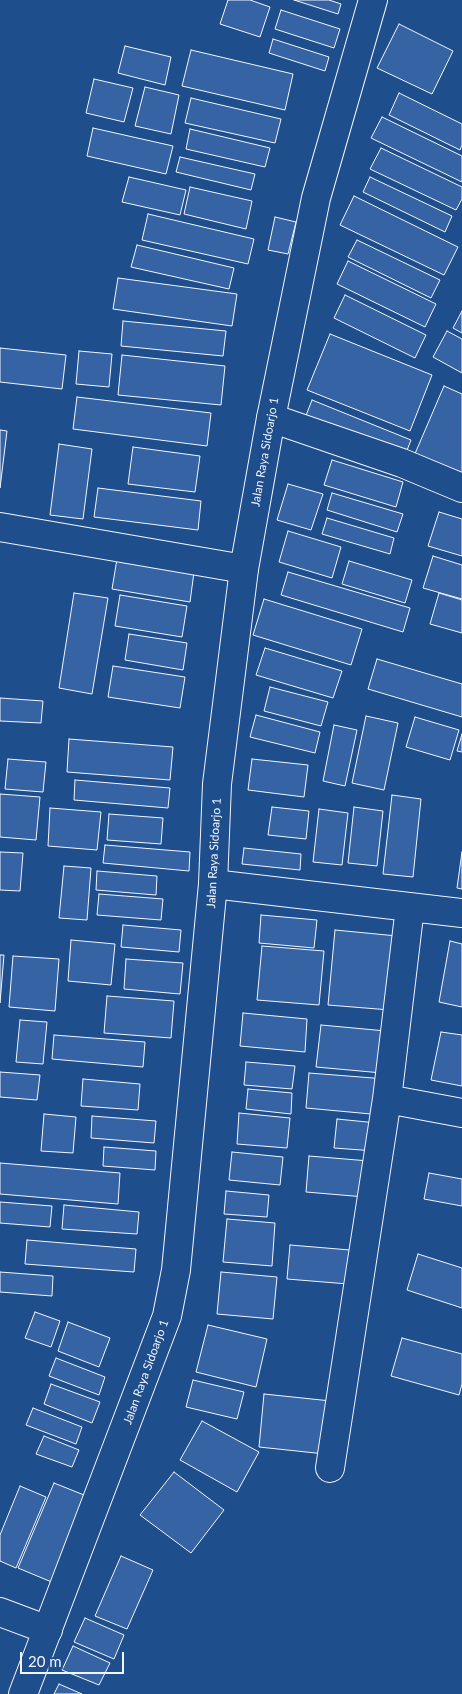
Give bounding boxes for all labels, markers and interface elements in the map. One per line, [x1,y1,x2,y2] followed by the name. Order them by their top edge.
[248,396,282,508] street label: Jalan Raya Sidoarjo 1
[204,797,224,909] street label: Jalan Raya Sidoarjo 1
[120,1318,172,1426] street label: Jalan Raya Sidoarjo 1
[22,1642,126,1674] scale bar
[28,1652,62,1670] text: 20 m

